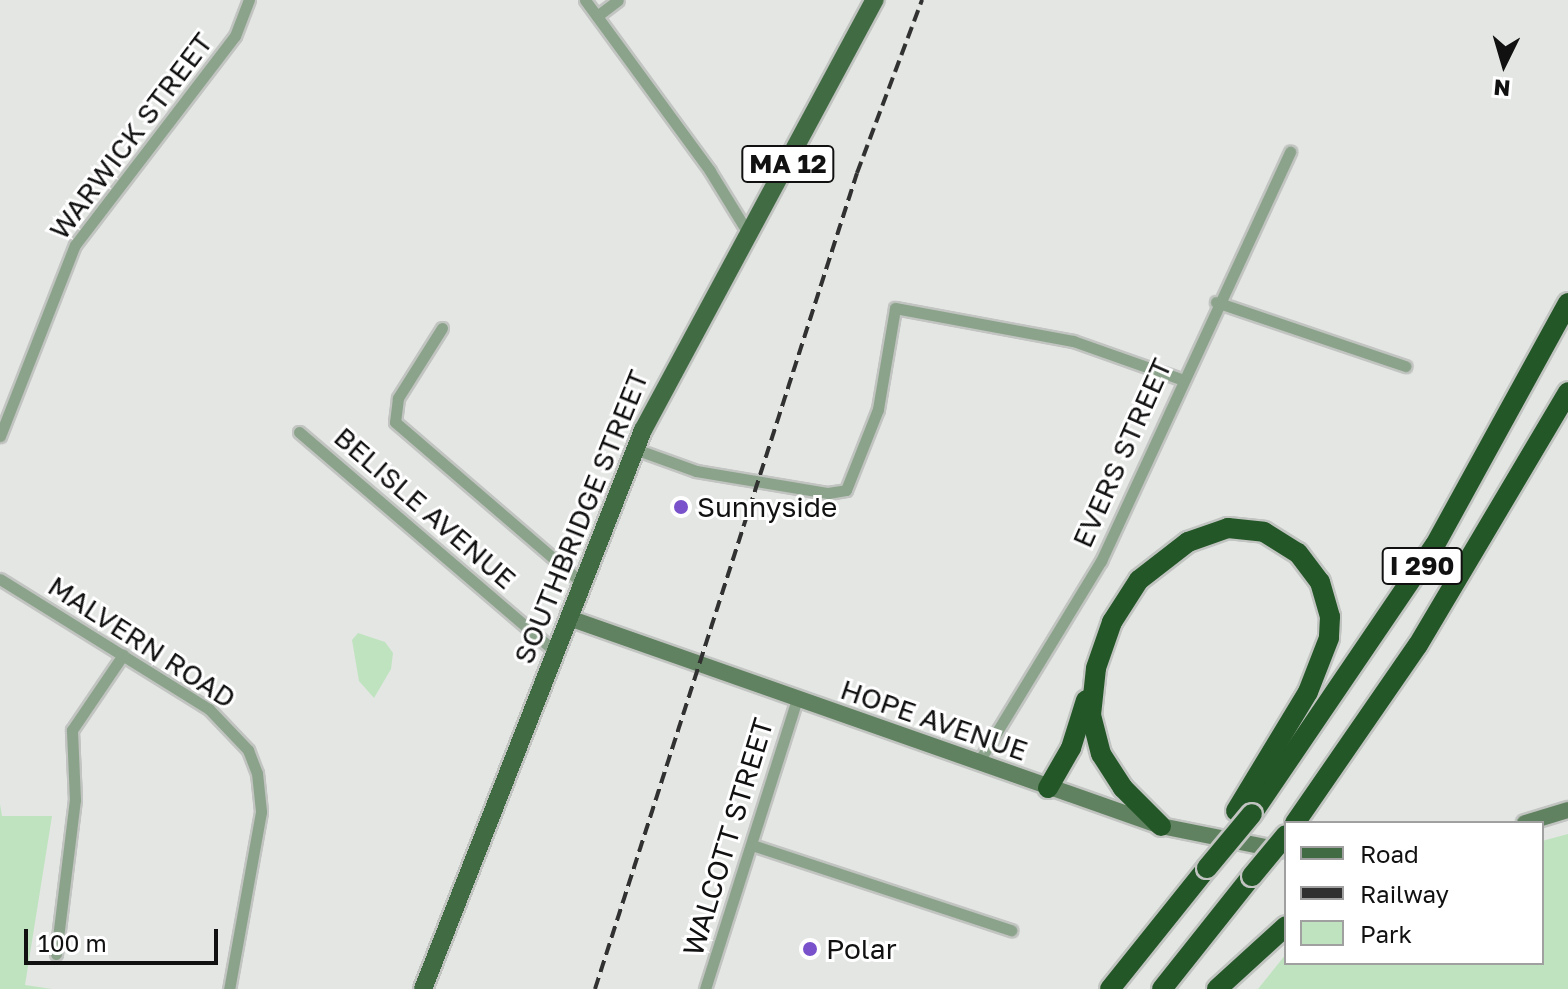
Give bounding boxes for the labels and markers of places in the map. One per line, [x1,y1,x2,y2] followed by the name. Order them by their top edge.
[697,490,837,524] place label: Sunnyside
[672,498,690,516] marker: Sunnyside
[826,932,897,966] place label: Polar
[801,940,819,958] marker: Polar

